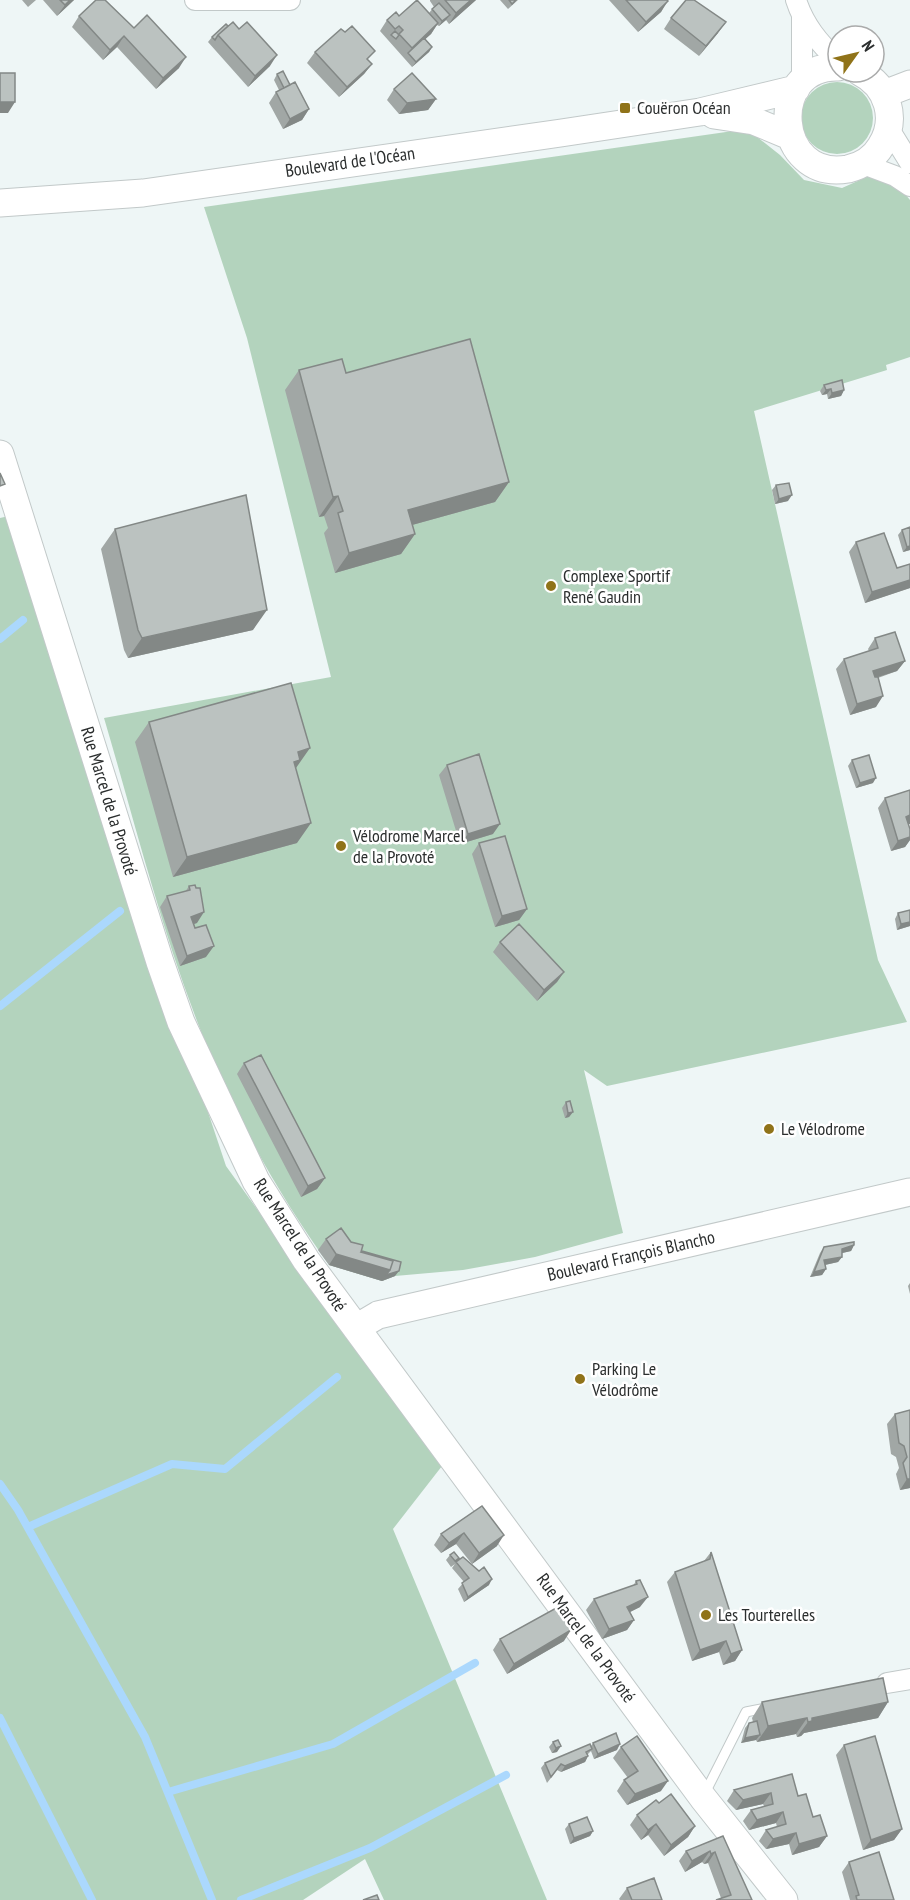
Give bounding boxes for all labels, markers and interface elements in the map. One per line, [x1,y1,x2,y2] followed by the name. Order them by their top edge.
[826,24,886,84] north arrow
[858,36,879,55] text: N
[637,96,731,119] place label: Couëron Océan
[618,101,632,115] marker: Couëron Océan
[284,141,416,182] street label: Boulevard de l'Océan
[563,564,671,608] place label: Complexe Sportif René Gaudin
[544,579,558,593] marker: Complexe Sportif René Gaudin
[76,724,143,878] street label: Rue Marcel de la Provoté
[352,824,465,868] place label: Vélodrome Marcel de la Provoté
[334,839,348,853] marker: Vélodrome Marcel de la Provoté
[781,1117,865,1140] place label: Le Vélodrome
[762,1122,776,1136] marker: Le Vélodrome
[249,1174,352,1316] street label: Rue Marcel de la Provoté
[545,1225,717,1286] street label: Boulevard François Blancho
[591,1357,659,1401] place label: Parking Le Vélodrôme
[573,1372,587,1386] marker: Parking Le Vélodrôme
[532,1569,641,1707] street label: Rue Marcel de la Provoté
[718,1603,815,1626] place label: Les Tourterelles
[699,1608,713,1622] marker: Les Tourterelles

